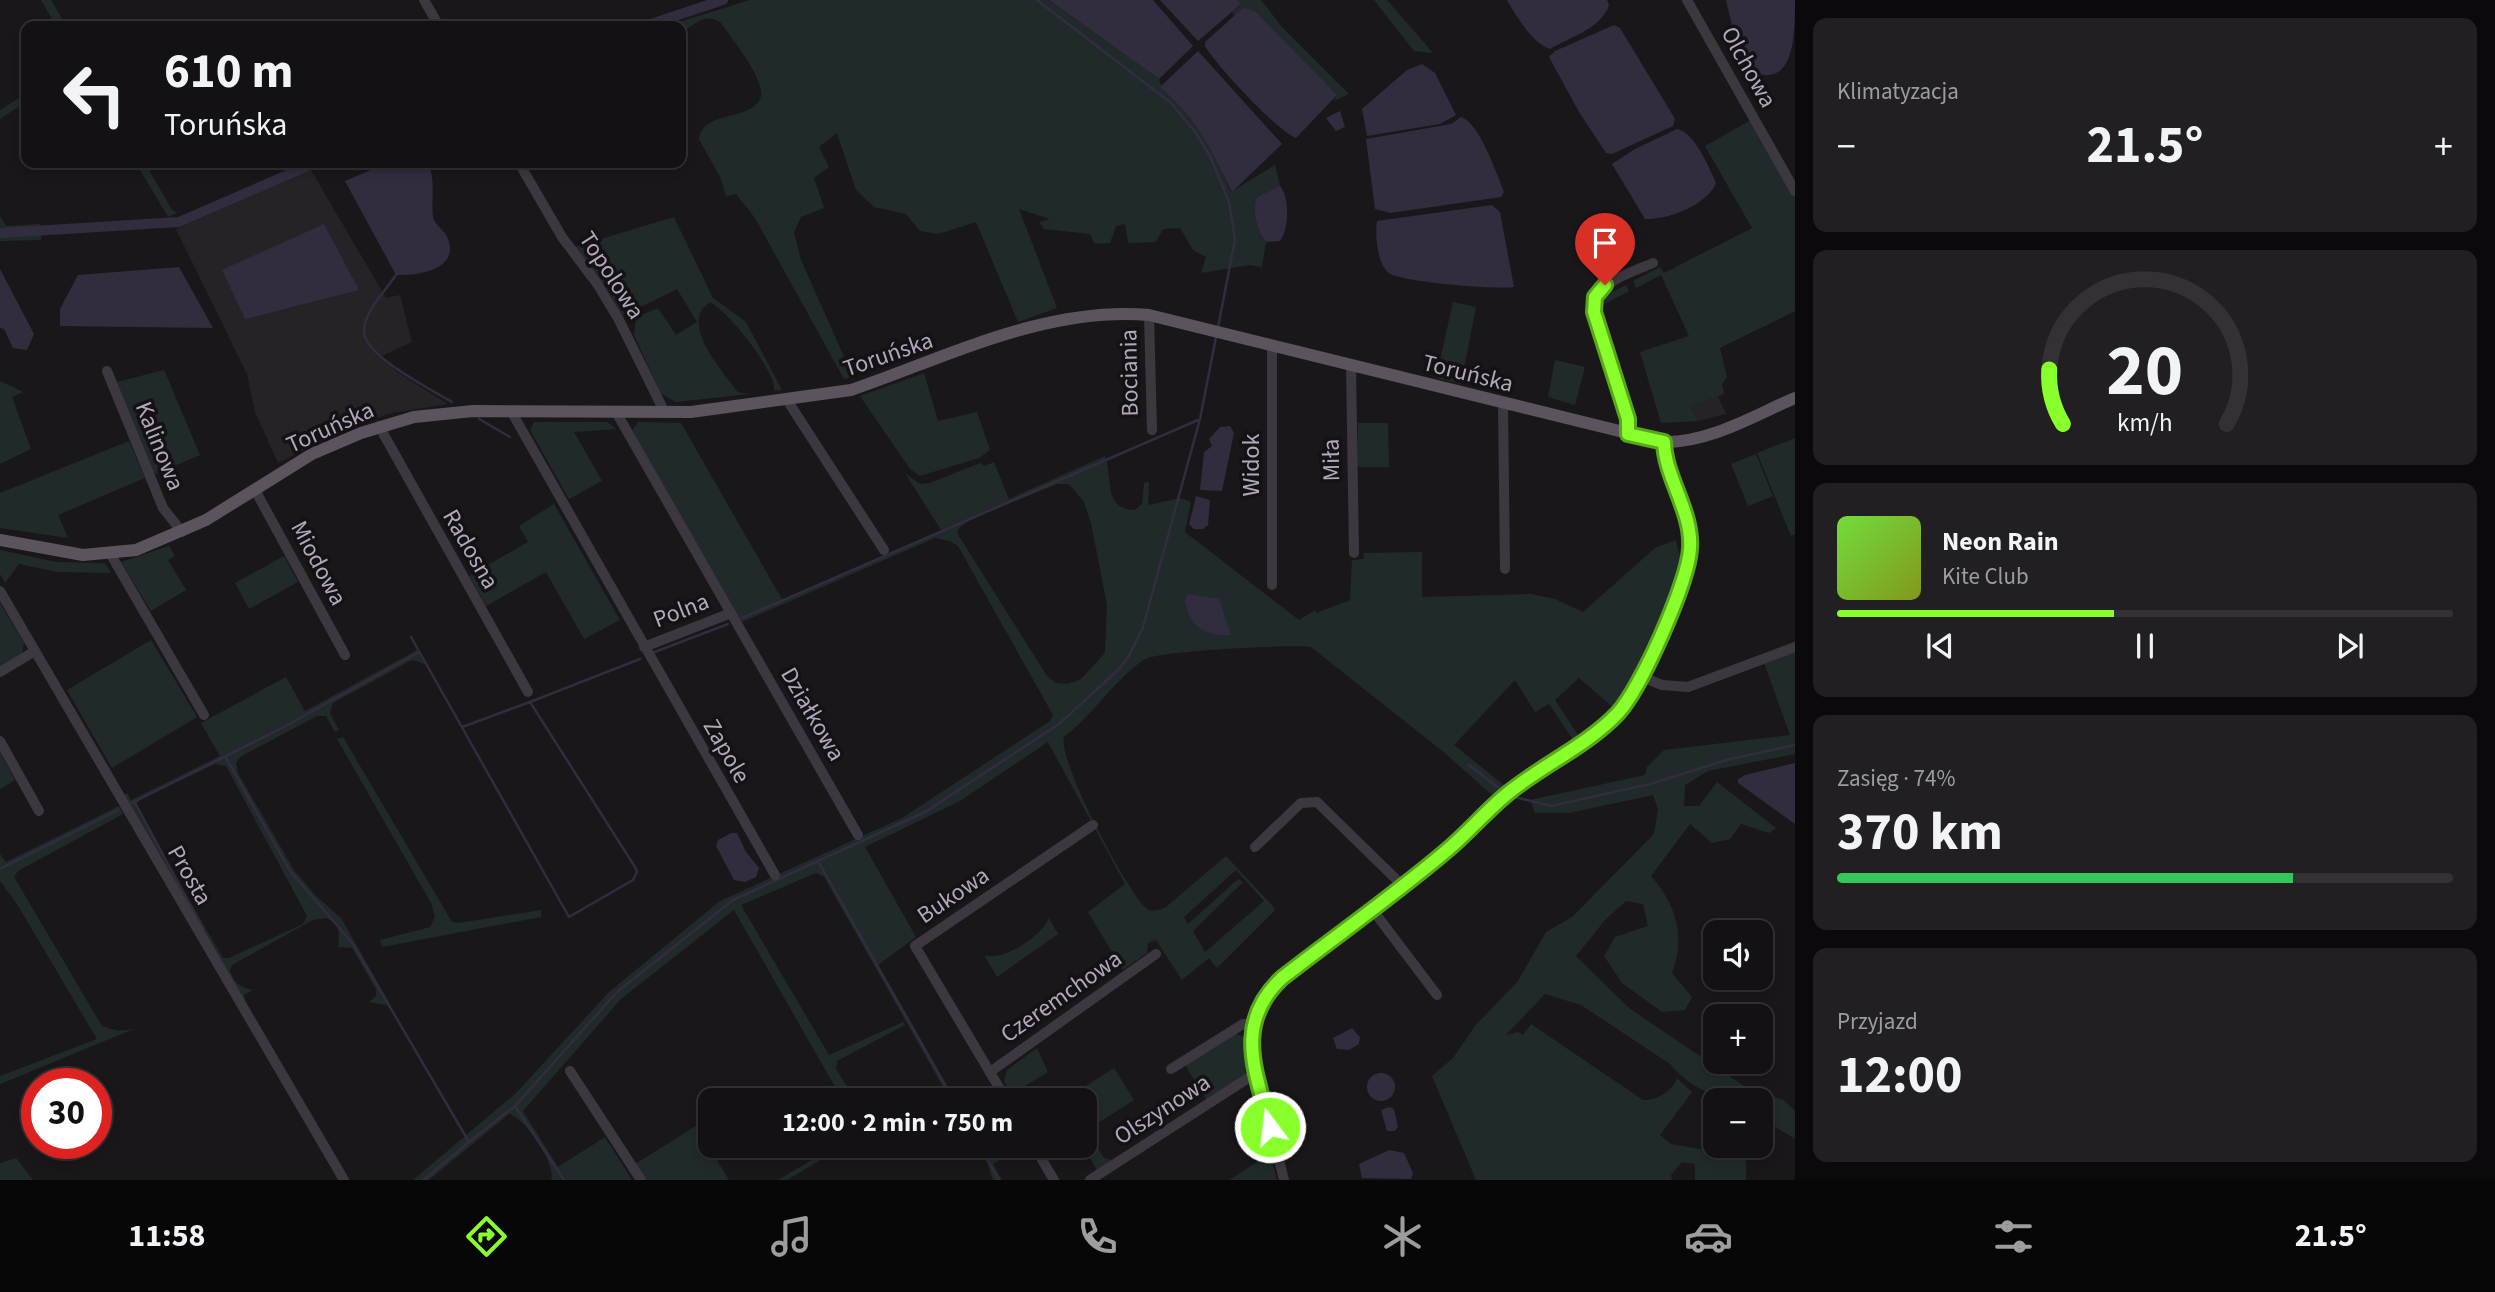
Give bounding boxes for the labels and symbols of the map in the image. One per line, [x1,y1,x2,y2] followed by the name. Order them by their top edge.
[1712,20,1785,114] street label: Olchowa
[1575,213,1635,285] pin
[570,224,653,326] street label: Topolowa
[839,323,938,386] street label: Toruńska
[1111,329,1148,417] street label: Bociania
[1419,345,1517,402] street label: Toruńska
[281,393,380,462] street label: Toruńska
[126,396,193,496] street label: Kalinowa
[1234,433,1269,496] street label: Widok
[1314,438,1349,482] street label: Miła
[434,503,508,596] street label: Radosna
[282,515,356,612] street label: Miodowa
[648,584,714,637] street label: Polna
[772,661,854,768] street label: Działkowa
[694,713,759,790] street label: Zapole
[158,839,221,912] street label: Prosta
[910,858,996,932] street label: Bukowa
[993,941,1129,1051] street label: Czeremchowa
[1107,1065,1217,1154] street label: Olszynowa
[21,1068,112,1159] speed limit sign: 30
[1233,1090,1307,1164] position arrow

